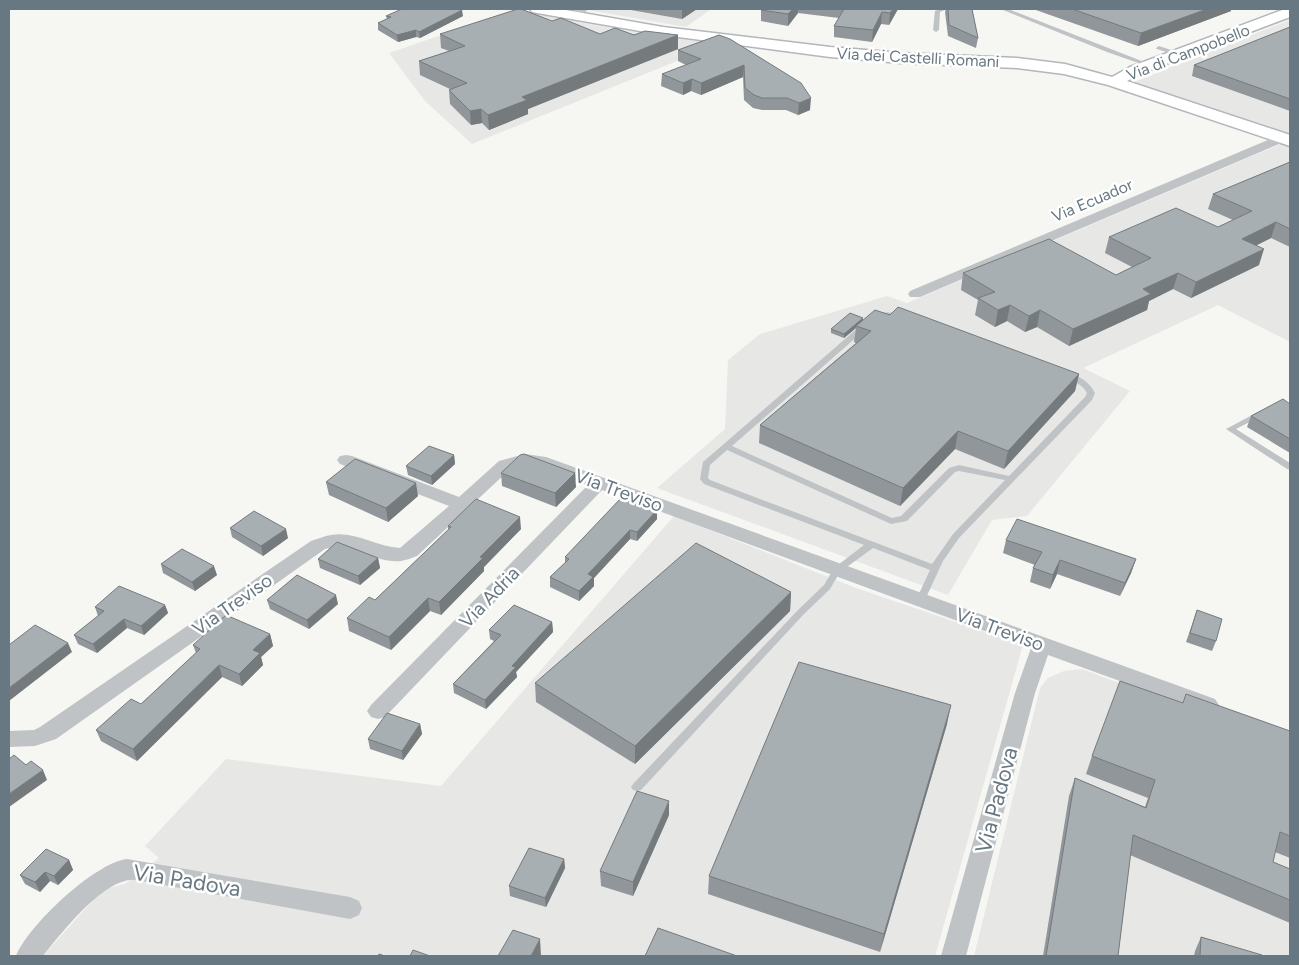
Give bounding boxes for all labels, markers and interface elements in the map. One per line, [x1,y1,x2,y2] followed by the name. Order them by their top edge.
[1124,20,1252,85] street label: Via di Campobello
[836,44,1000,71] street label: Via dei Castelli Romani
[1049,175,1136,226] street label: Via Ecuador
[572,464,666,517] street label: Via Treviso
[455,562,524,633] street label: Via Adria
[188,569,277,640] street label: Via Treviso
[953,603,1047,656] street label: Via Treviso
[969,744,1024,856] street label: Via Padova
[131,859,243,902] street label: Via Padova

